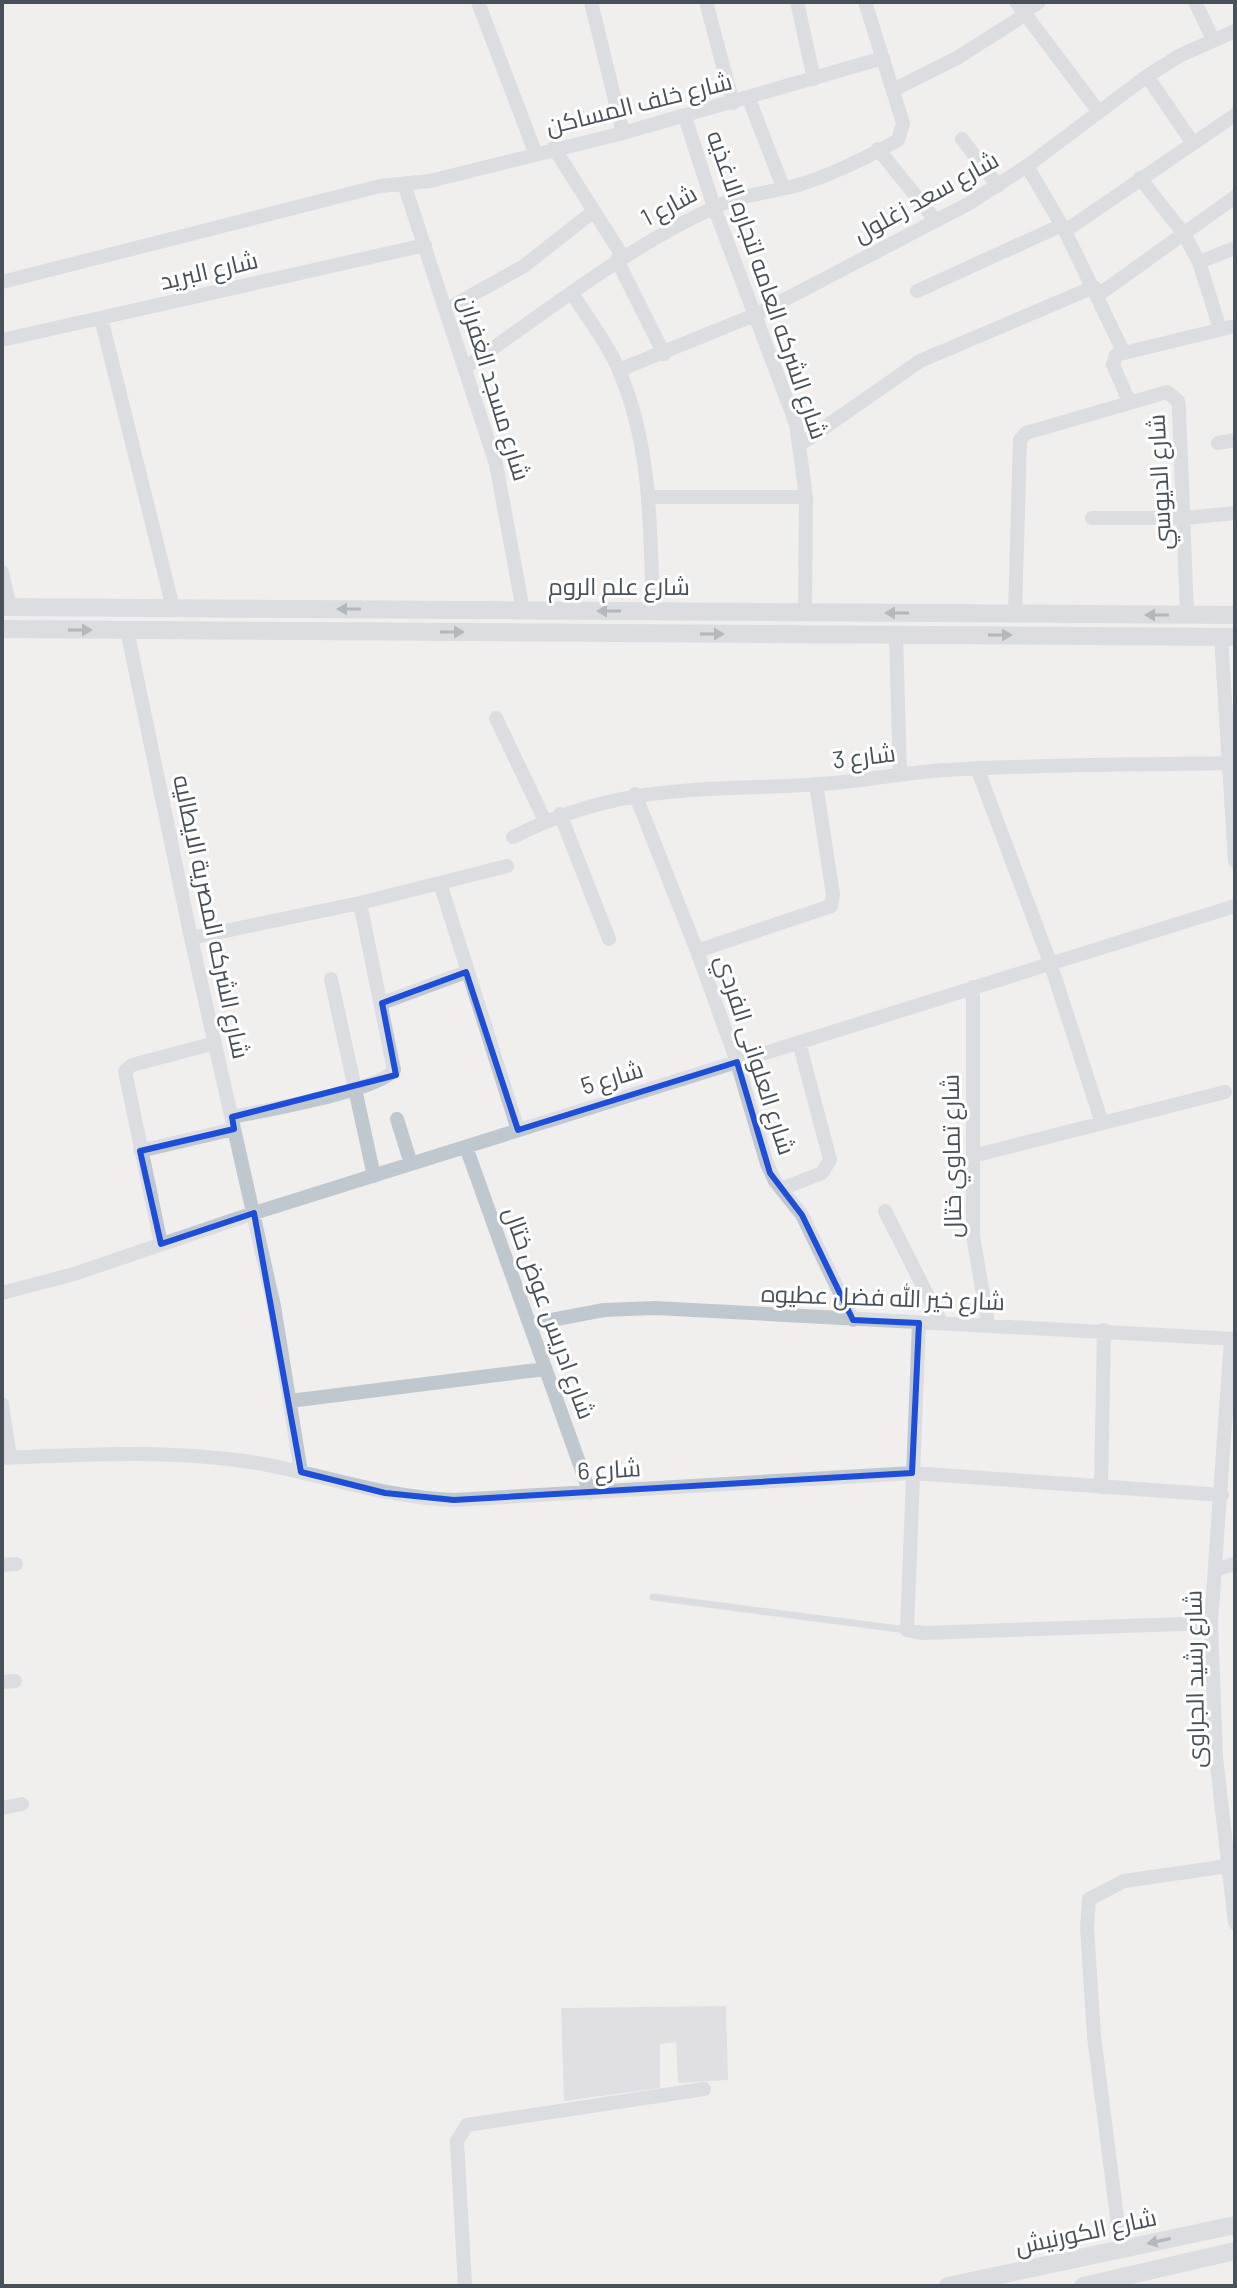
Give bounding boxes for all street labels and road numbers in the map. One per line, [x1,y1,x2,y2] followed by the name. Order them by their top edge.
[543,65,735,143] street label: شارع خلف المساكن
[699,126,835,444] street label: شارع الشركه العامه لتجاره الاغذيه
[847,144,1005,250] street label: شارع سعد زغلول
[635,178,703,234] street label: شارع 1
[157,244,261,298] street label: شارع البريد
[451,291,537,485] street label: شارع مسجد الغفران
[1140,413,1182,551] street label: شارع الديوسي
[548,571,690,603] street label: شارع علم الروم
[830,737,898,777] street label: شارع 3
[165,772,257,1062] street label: شارع الشركه المصرية الايطاليه
[706,951,802,1160] street label: شارع العلوانى الفردي
[577,1053,647,1103] street label: شارع 5
[935,1074,971,1238] street label: شارع تماوي ختال
[496,1202,602,1424] street label: شارع ادريس عوض ختال
[761,1278,1005,1318] street label: شارع خير الله فضل عطيوه
[576,1452,642,1488] street label: شارع 6
[1177,1590,1213,1768] street label: شارع رشيد الجراوى
[1012,2201,1160,2263] street label: شارع الكورنيش

